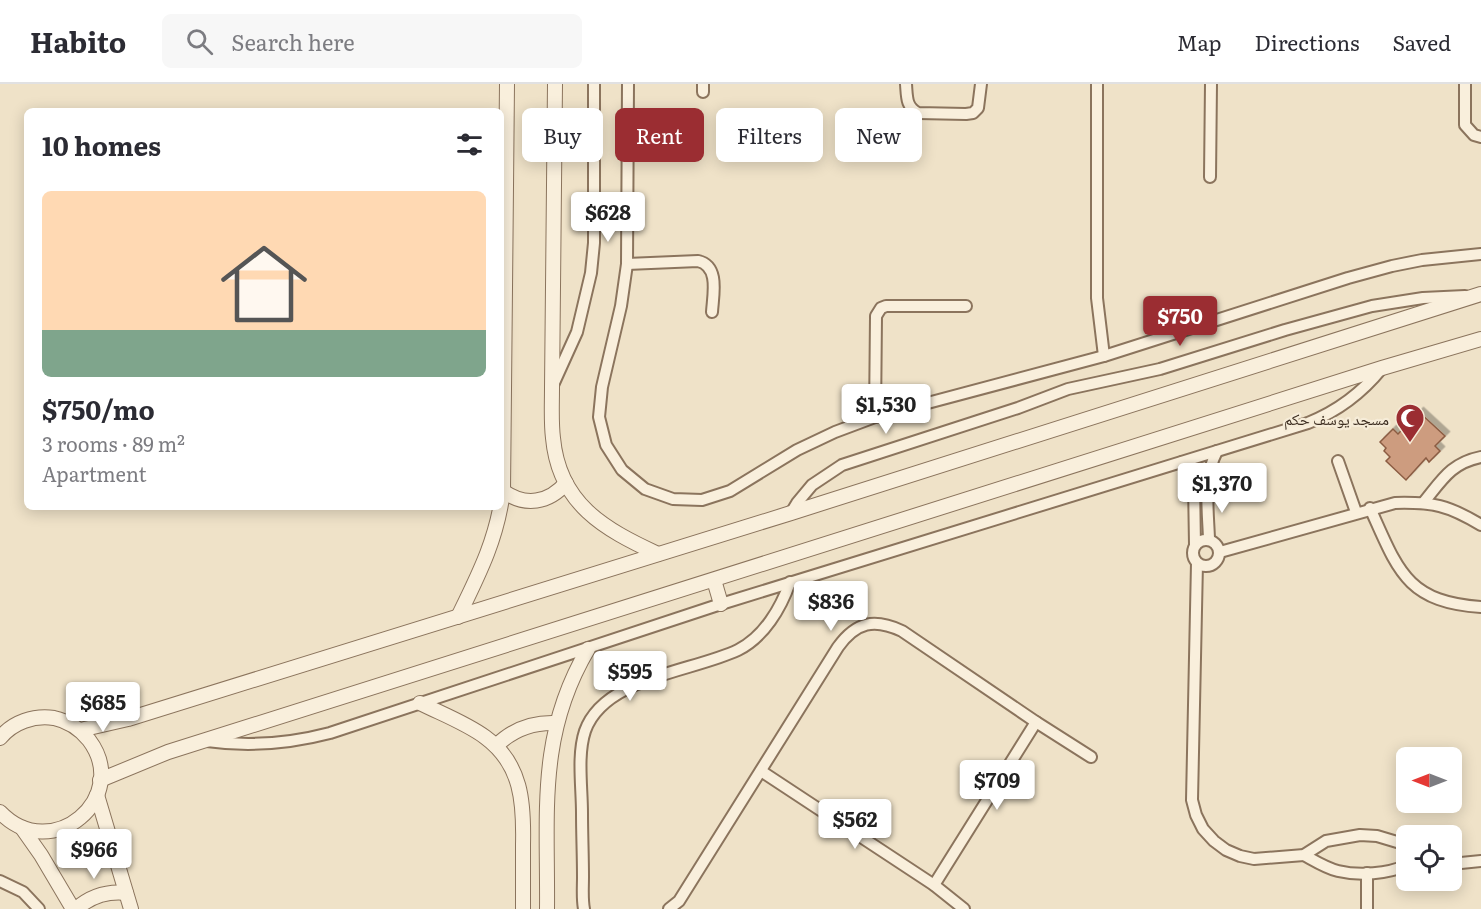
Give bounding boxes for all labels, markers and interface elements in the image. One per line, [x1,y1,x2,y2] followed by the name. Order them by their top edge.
[162,14,582,68] search box
[30,20,126,62] text: Habito
[183,25,216,58] icon: search
[231,25,355,58] text: Search here
[1177,26,1222,57] text: Map
[1255,26,1360,57] text: Directions
[1393,26,1451,57] text: Saved
[522,108,603,162] chip: Buy
[615,108,704,162] chip: Rent
[716,108,823,162] chip: Filters
[835,108,922,162] chip: New
[42,125,161,164] text: 10 homes
[453,128,486,161] icon: filters
[572,192,644,243] pin: $628
[585,196,631,226] text: $628
[210,230,318,338] icon: home
[1144,296,1216,347] pin: $750
[1157,300,1203,330] text: $750
[837,384,935,435] pin: $1,530
[856,388,916,418] text: $1,530
[42,389,155,428] text: $750/mo
[1394,402,1426,444] mosque icon: مسجد يوسف حكم
[1284,406,1389,430] place label: مسجد يوسف حكم
[42,428,185,458] text: 3 rooms · 89 m²
[42,458,147,488] text: Apartment
[1173,463,1271,514] pin: $1,370
[1192,467,1252,497] text: $1,370
[795,581,867,632] pin: $836
[808,585,854,615] text: $836
[594,651,666,702] pin: $595
[608,655,652,685] text: $595
[67,682,139,733] pin: $685
[80,686,126,716] text: $685
[1396,747,1462,813] north arrow
[1396,747,1462,891] map controls
[961,760,1033,811] pin: $709
[974,764,1020,794] text: $709
[819,799,891,850] pin: $562
[832,803,878,833] text: $562
[1396,825,1462,891] button: locate
[58,829,130,880] pin: $966
[71,833,117,863] text: $966

